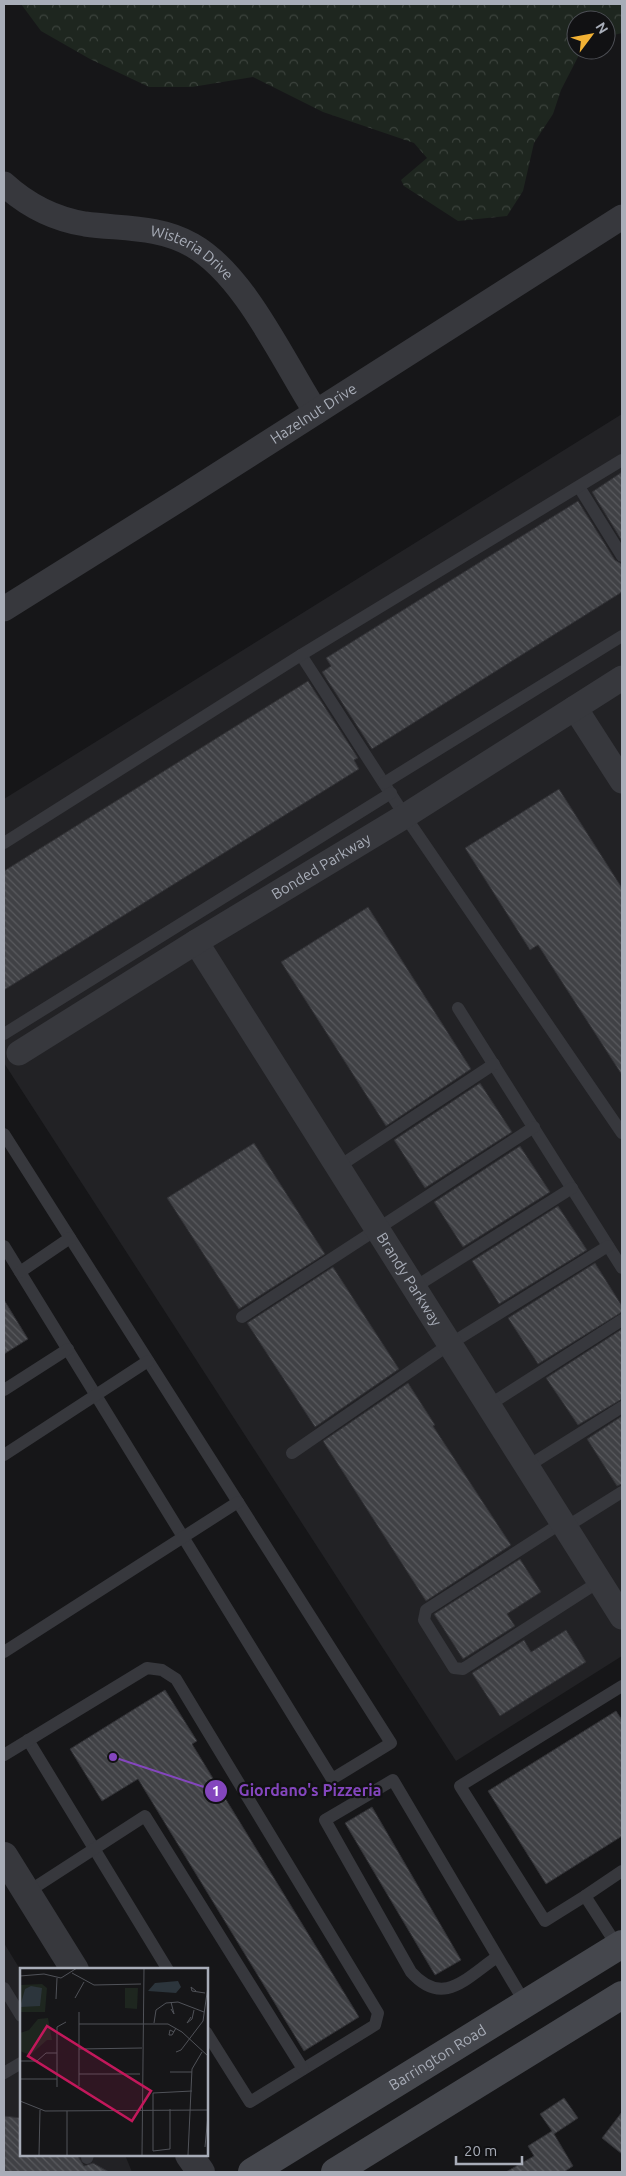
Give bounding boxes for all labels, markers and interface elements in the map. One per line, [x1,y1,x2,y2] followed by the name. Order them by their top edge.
[566,10,616,60] north arrow
[592,19,612,37] text: N
[149,222,237,283] street label: Wisteria Drive
[267,379,360,447] street label: Hazelnut Drive
[268,830,373,903] street label: Bonded Parkway
[374,1229,445,1329] street label: Brandy Parkway
[203,1775,391,1806] callout: Giordano's Pizzeria
[239,1781,381,1799] text: Giordano's Pizzeria
[212,1782,220,1799] text: 1
[20,1968,208,2156] inset map
[386,2021,489,2094] street label: Barrington Road
[456,2134,522,2166] scale bar
[464,2142,497,2159] text: 20 m

